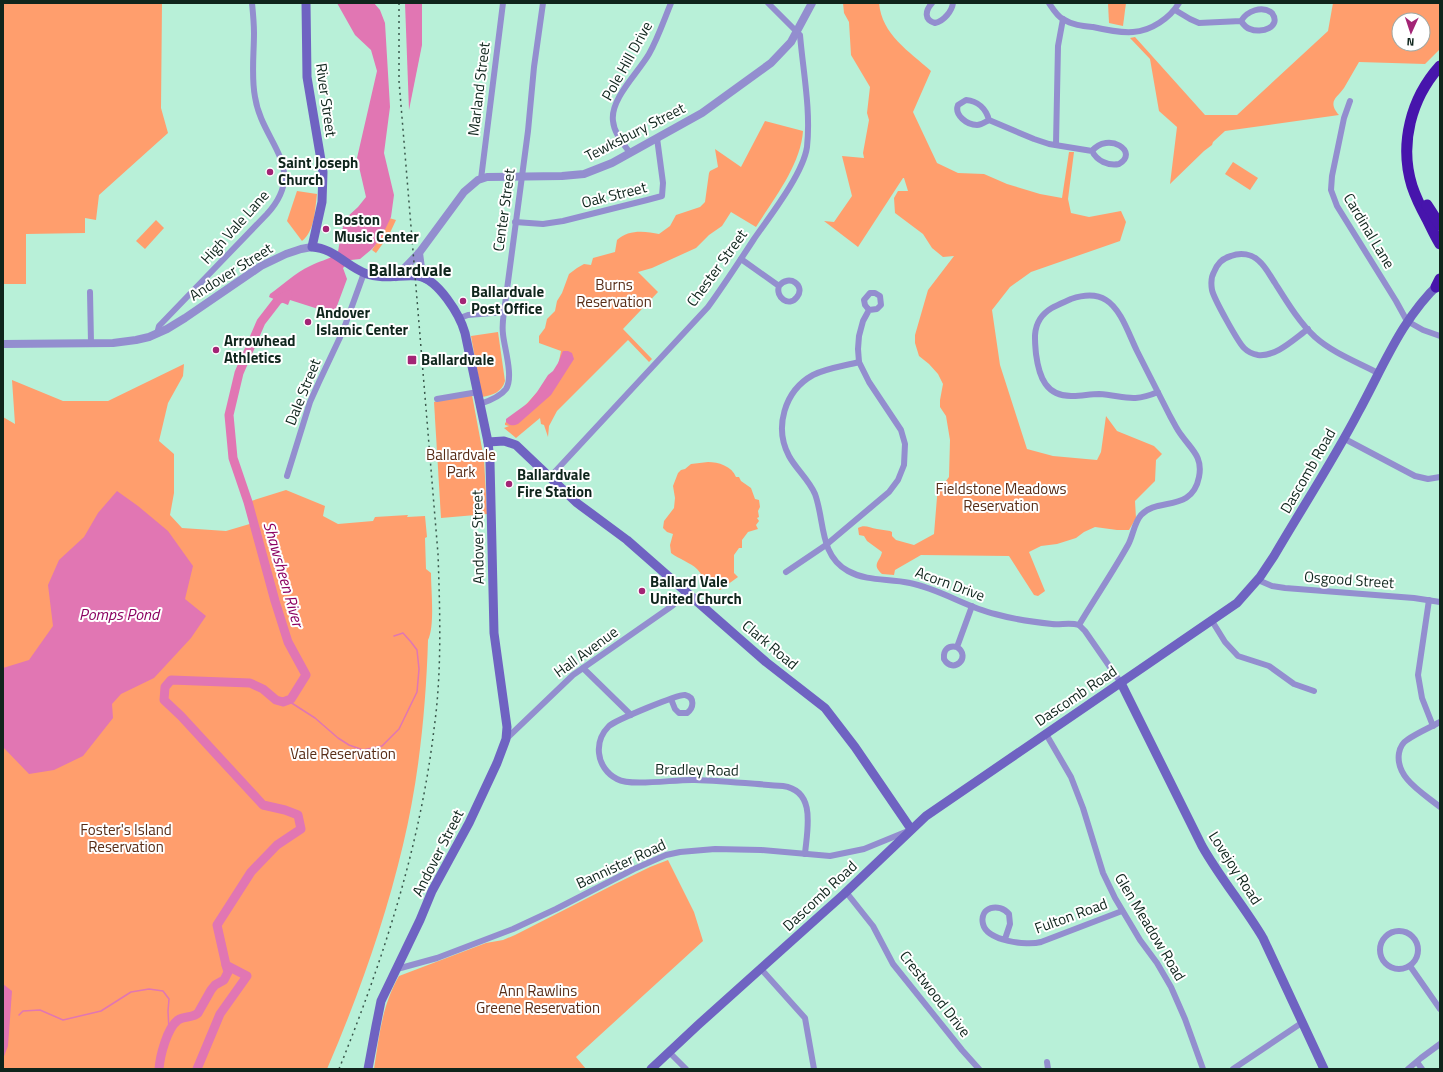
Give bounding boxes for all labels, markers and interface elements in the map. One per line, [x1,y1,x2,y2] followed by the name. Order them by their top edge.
[1391,12,1431,52] north arrow
[595,17,658,105] street label: Pole Hill Drive
[1406,34,1415,50] text: N
[461,40,496,137] street label: Marland Street
[310,62,343,139] street label: River Street
[581,96,690,167] street label: Tewksbury Street
[278,151,358,191] place label: Saint Joseph Church
[486,166,521,253] street label: Center Street
[265,167,275,177] marker: Saint Joseph Church
[579,175,650,214] street label: Oak Street
[195,184,274,269] street label: High Vale Lane
[1338,189,1401,273] street label: Cardinal Lane
[334,208,419,248] place label: Boston Music Center
[321,224,331,234] marker: Boston Music Center
[681,224,753,311] street label: Chester Street
[185,236,278,306] street label: Andover Street
[369,257,452,283] district label: Ballardvale
[576,273,652,313] park label: Burns Reservation
[471,280,544,320] place label: Ballardvale Post Office
[458,296,468,306] marker: Ballardvale Post Office
[316,301,409,341] place label: Andover Islamic Center
[303,317,313,327] marker: Andover Islamic Center
[224,329,296,369] place label: Arrowhead Athletics
[211,345,221,355] marker: Arrowhead Athletics
[421,348,494,371] place label: Ballardvale
[279,354,327,429] street label: Dale Street
[406,354,418,366] marker: Ballardvale
[1274,424,1341,518] street label: Dascomb Road
[426,443,496,483] park label: Ballardvale Park
[517,463,592,503] place label: Ballardvale Fire Station
[936,477,1067,517] park label: Fieldstone Meadows Reservation
[504,479,514,489] marker: Ballardvale Fire Station
[465,489,490,584] street label: Andover Street
[258,519,311,631] water label: Shawsheen River
[912,560,988,607] street label: Acorn Drive
[1303,565,1396,594] street label: Osgood Street
[650,570,742,610] place label: Ballard Vale United Church
[637,586,647,596] marker: Ballard Vale United Church
[79,602,161,626] water label: Pomps Pond
[737,614,803,675] street label: Clark Road
[549,620,623,683] street label: Hall Avenue
[1030,660,1121,732] street label: Dascomb Road
[290,742,396,765] park label: Vale Reservation
[655,757,739,782] street label: Bradley Road
[406,805,470,900] street label: Andover Street
[80,818,172,858] park label: Foster's Island Reservation
[1203,826,1268,909] street label: Lovejoy Road
[572,833,670,894] street label: Bannister Road
[777,855,862,936] street label: Dascomb Road
[1109,868,1192,985] street label: Glen Meadow Road
[1031,892,1111,939] street label: Fulton Road
[894,946,977,1042] street label: Crestwood Drive
[476,979,600,1019] park label: Ann Rawlins Greene Reservation

